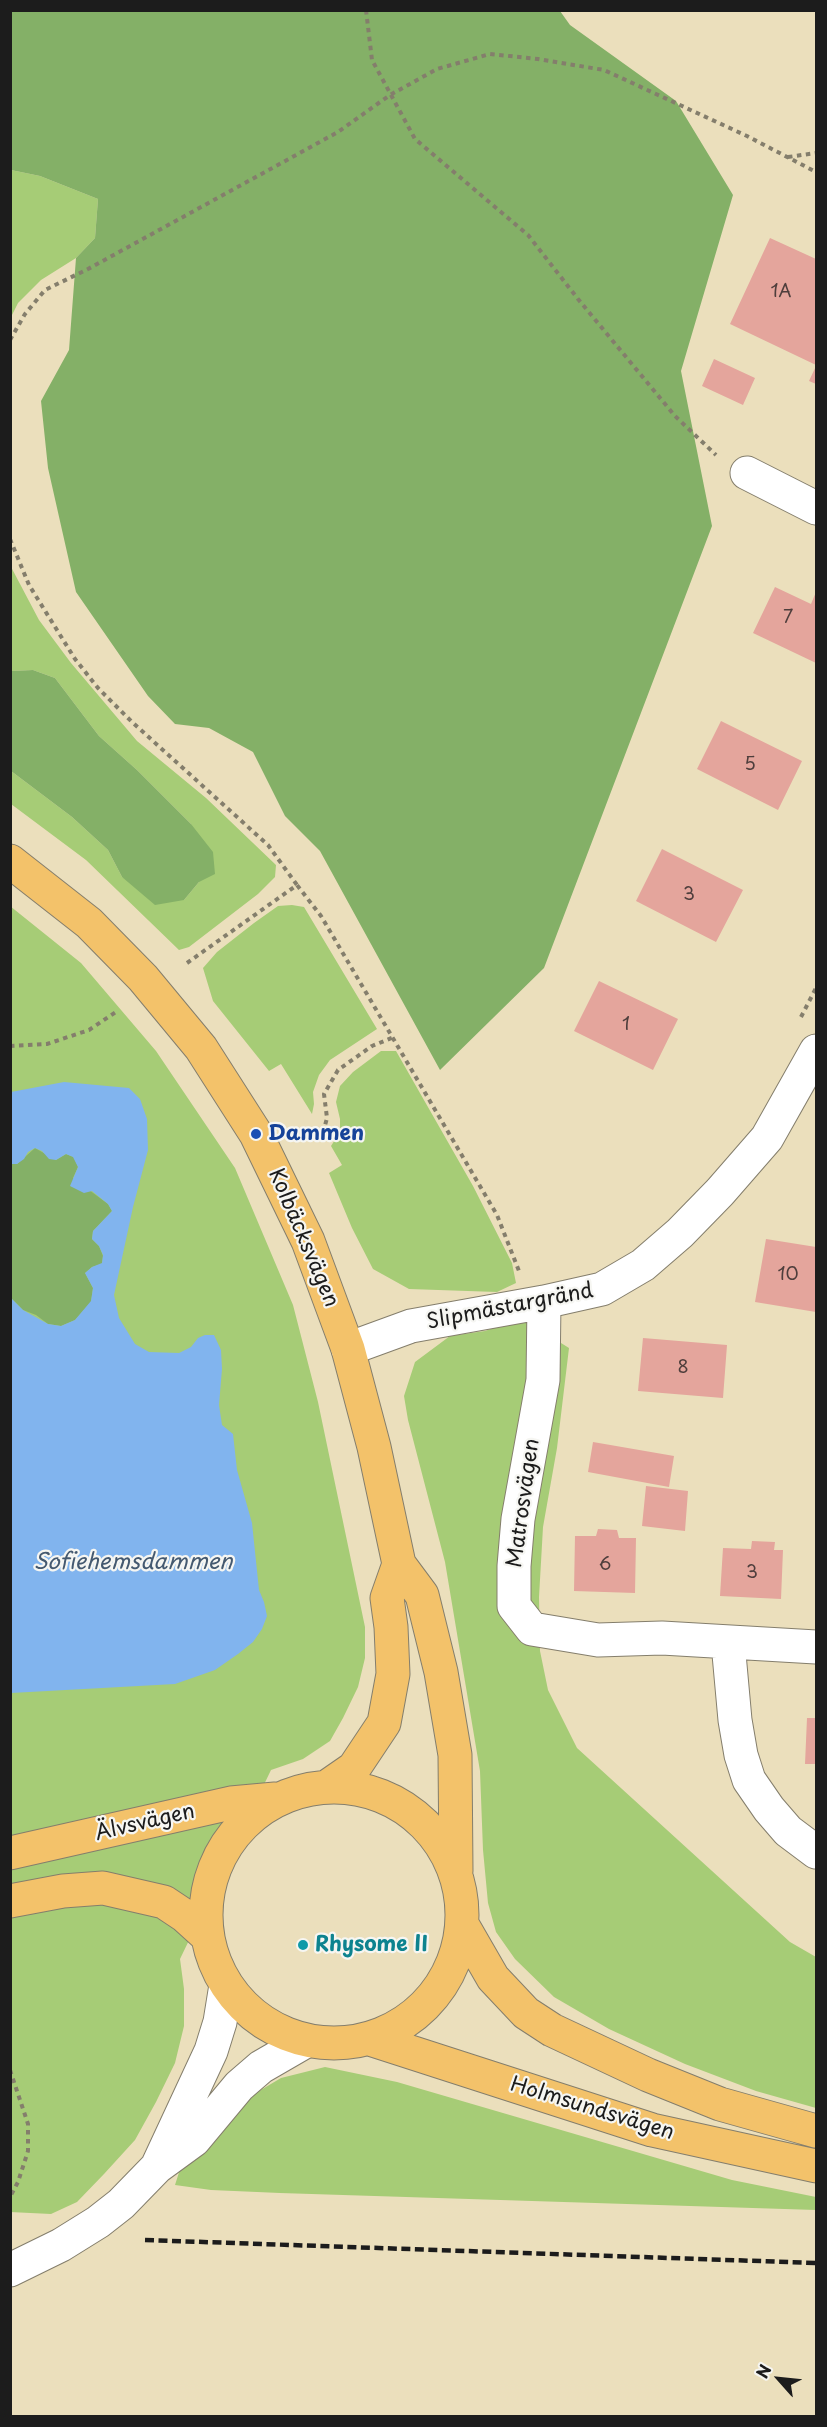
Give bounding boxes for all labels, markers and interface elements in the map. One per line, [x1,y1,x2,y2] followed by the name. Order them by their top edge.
[770,281,792,303] house number: 1A
[783,607,793,629] house number: 7
[744,754,756,776] house number: 5
[683,884,695,906] house number: 3
[622,1014,630,1036] house number: 1
[268,1121,364,1147] place label: Dammen
[249,1127,263,1141] marker: Dammen
[262,1165,344,1311] street label: Kolbäcksvägen
[777,1264,799,1286] house number: 10
[425,1279,595,1335] street label: Slipmästargränd
[677,1357,689,1379] house number: 8
[502,1437,546,1569] street label: Matrosvägen
[33,1550,233,1576] water label: Sofiehemsdammen
[599,1554,611,1576] house number: 6
[746,1562,758,1584] house number: 3
[93,1799,197,1847] street label: Älvsvägen
[315,1932,428,1958] place label: Rhysome II
[296,1938,310,1952] marker: Rhysome II
[507,2072,677,2146] street label: Holmsundsvägen
[749,2349,809,2409] north arrow
[749,2360,777,2382] text: N

